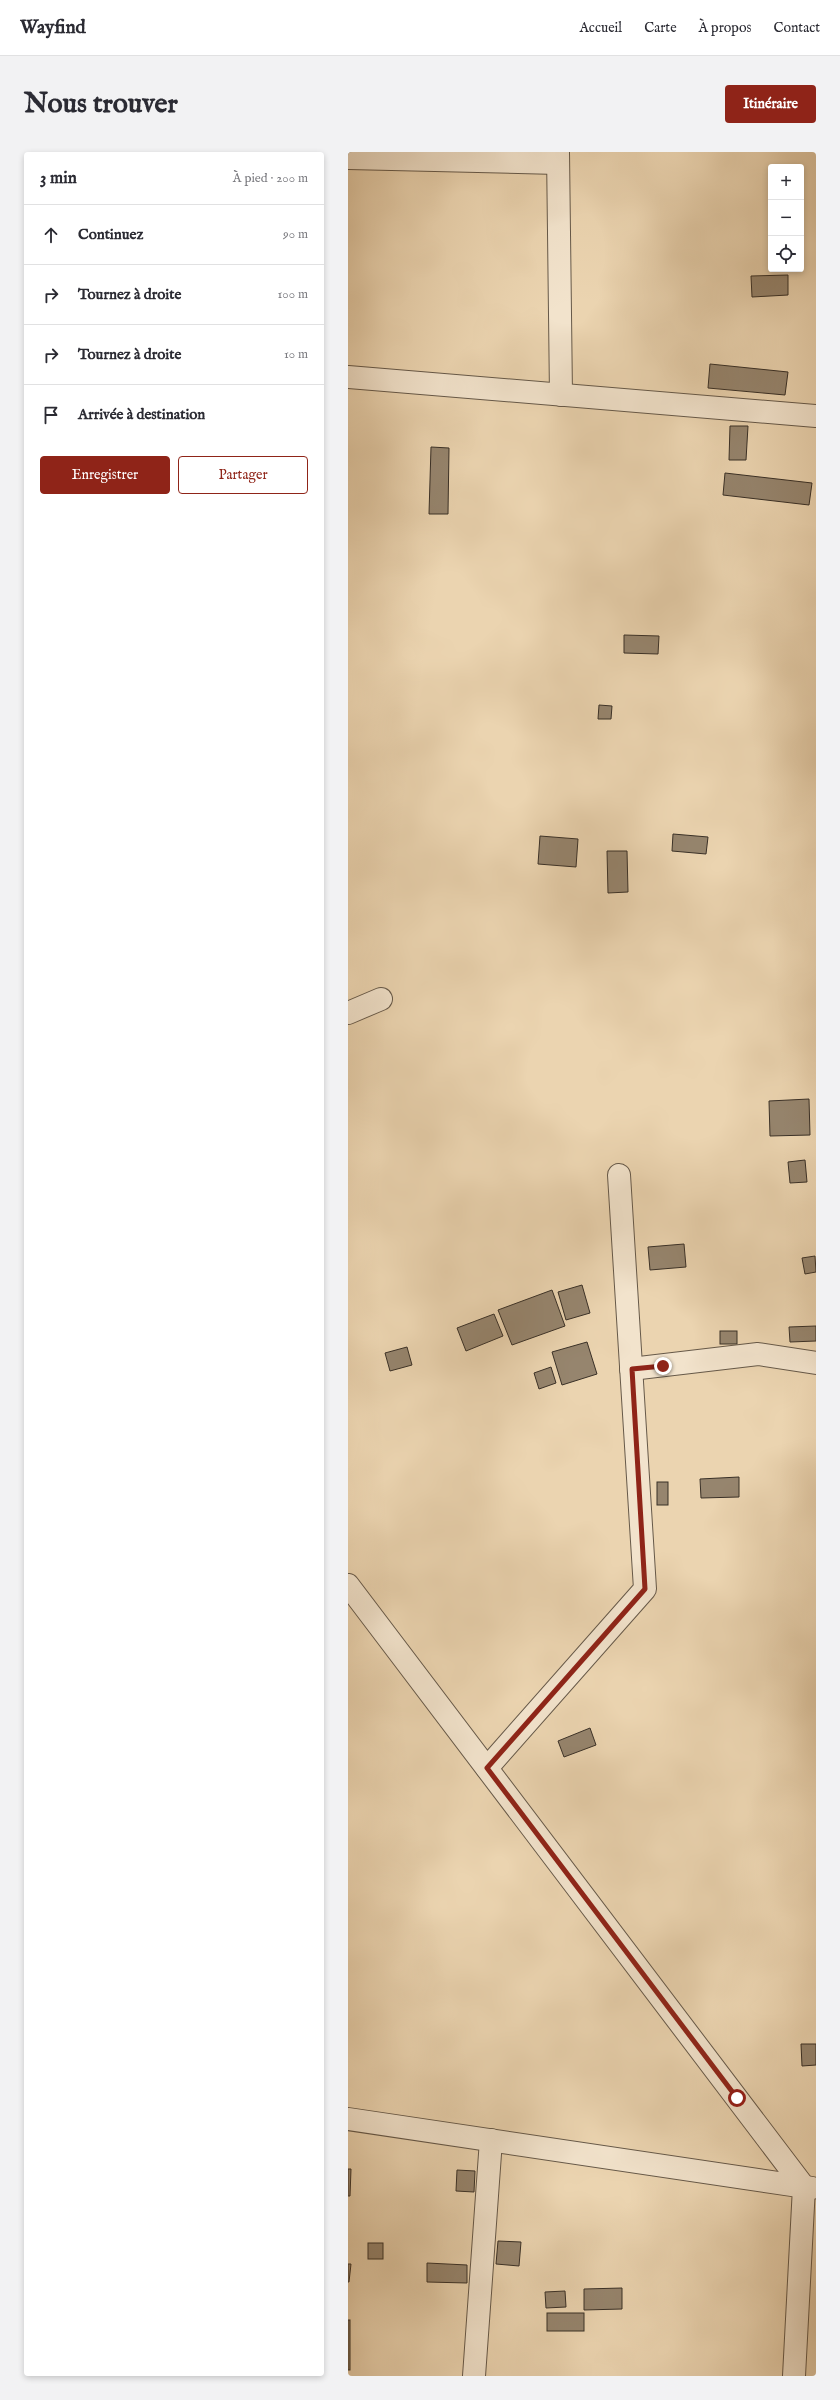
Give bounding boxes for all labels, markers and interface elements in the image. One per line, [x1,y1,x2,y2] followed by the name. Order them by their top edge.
[20,16,86,40] text: Wayfind
[579,19,622,37] text: Accueil
[644,19,677,37] text: Carte
[699,19,751,37] text: À propos
[773,19,820,37] text: Contact
[725,85,816,123] button: Itinéraire
[24,87,178,122] text: Nous trouver
[768,164,804,272] map controls
[768,164,804,200] button: +
[40,168,77,189] text: 3 min
[233,170,308,187] text: À pied · 200 m
[768,200,804,236] button: −
[40,224,62,246] icon: ahead
[78,225,143,244] text: Continuez
[283,226,308,243] text: 90 m
[768,236,804,272] button: locate
[40,284,62,306] icon: right
[78,285,181,304] text: Tournez à droite
[278,286,308,303] text: 100 m
[40,344,62,366] icon: right
[78,345,181,364] text: Tournez à droite
[284,346,308,363] text: 10 m
[40,404,62,426] icon: arrive
[78,405,205,424] text: Arrivée à destination
[40,456,170,494] button: Enregistrer
[178,456,308,494] button: Partager
[654,1357,672,1375] route end
[728,2089,746,2107] route start

